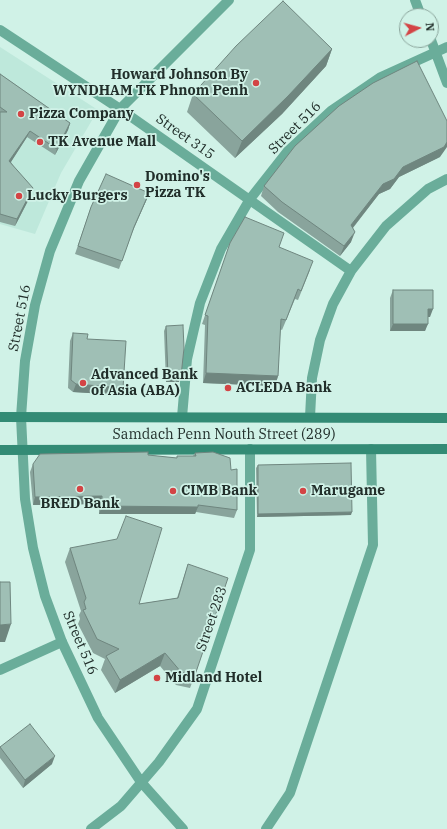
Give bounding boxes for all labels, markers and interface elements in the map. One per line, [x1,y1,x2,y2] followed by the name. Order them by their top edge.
[399,8,439,48] north arrow
[423,22,437,32] text: N
[53,67,248,100] place label: Howard Johnson By WYNDHAM TK Phnom Penh
[251,78,261,88] marker: Howard Johnson By WYNDHAM TK Phnom Penh
[265,98,325,158] street label: Street 516
[29,106,134,122] place label: Pizza Company
[16,109,26,119] marker: Pizza Company
[152,111,218,163] street label: Street 315
[48,134,156,150] place label: TK Avenue Mall
[35,137,45,147] marker: TK Avenue Mall
[145,169,210,202] place label: Domino's Pizza TK
[132,180,142,190] marker: Domino's Pizza TK
[27,188,128,204] place label: Lucky Burgers
[14,191,24,201] marker: Lucky Burgers
[5,283,35,353] street label: Street 516
[91,367,198,400] place label: Advanced Bank of Asia (ABA)
[78,378,88,388] marker: Advanced Bank of Asia (ABA)
[236,380,332,396] place label: ACLEDA Bank
[223,383,233,393] marker: ACLEDA Bank
[113,427,335,443] street label: Samdach Penn Nouth Street (289)
[181,483,257,499] place label: CIMB Bank
[311,483,385,499] place label: Marugame
[75,484,85,494] marker: BRED Bank
[168,486,178,496] marker: CIMB Bank
[298,486,308,496] marker: Marugame
[40,496,120,512] place label: BRED Bank
[193,584,231,654] street label: Street 283
[59,609,101,677] street label: Street 516
[165,670,262,686] place label: Midland Hotel
[152,673,162,683] marker: Midland Hotel

